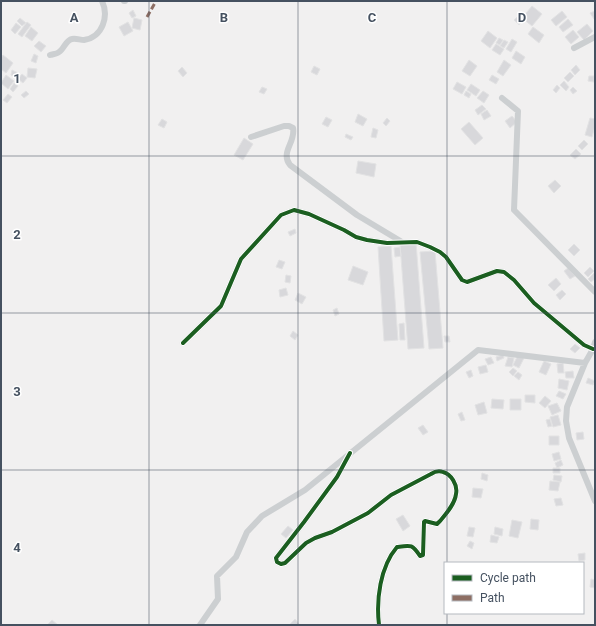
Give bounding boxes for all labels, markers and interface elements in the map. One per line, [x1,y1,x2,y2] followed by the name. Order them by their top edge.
[70,10,79,25] text: A
[220,10,228,25] text: B
[368,10,377,25] text: C
[518,10,526,25] text: D
[13,71,21,86] text: 1
[13,227,21,242] text: 2
[13,384,21,399] text: 3
[13,540,21,555] text: 4
[444,562,584,614] legend
[480,571,536,585] text: Cycle path
[480,591,505,605] text: Path

